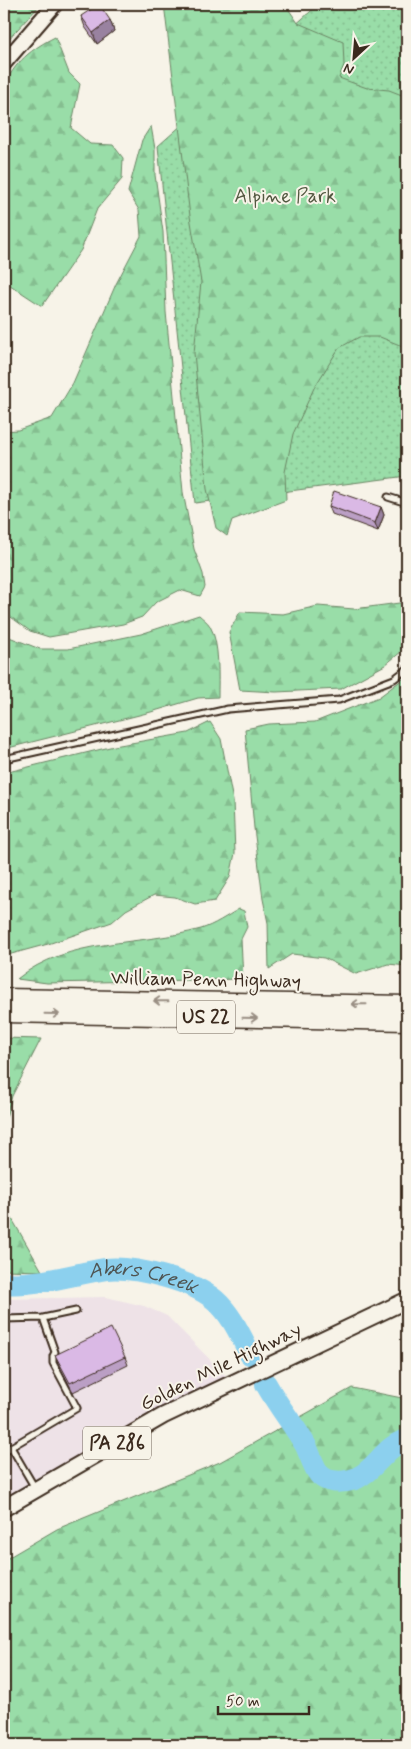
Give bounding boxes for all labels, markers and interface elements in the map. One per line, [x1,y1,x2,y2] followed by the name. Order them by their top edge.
[328,32,378,82] north arrow
[341,59,357,79] text: N
[234,183,336,210] park label: Alpine Park
[111,965,301,996] street label: William Penn Highway
[153,996,170,1006] one-way arrow
[177,1000,235,1034] road number: US 22
[351,1000,367,1009] one-way arrow
[44,1009,60,1019] one-way arrow
[242,1013,258,1023] one-way arrow
[86,1254,203,1302] water label: Abers Creek
[136,1316,307,1420] street label: Golden Mile Highway
[83,1426,151,1460] road number: PA 286
[218,1684,310,1716] scale bar
[226,1692,260,1712] text: 50 m

